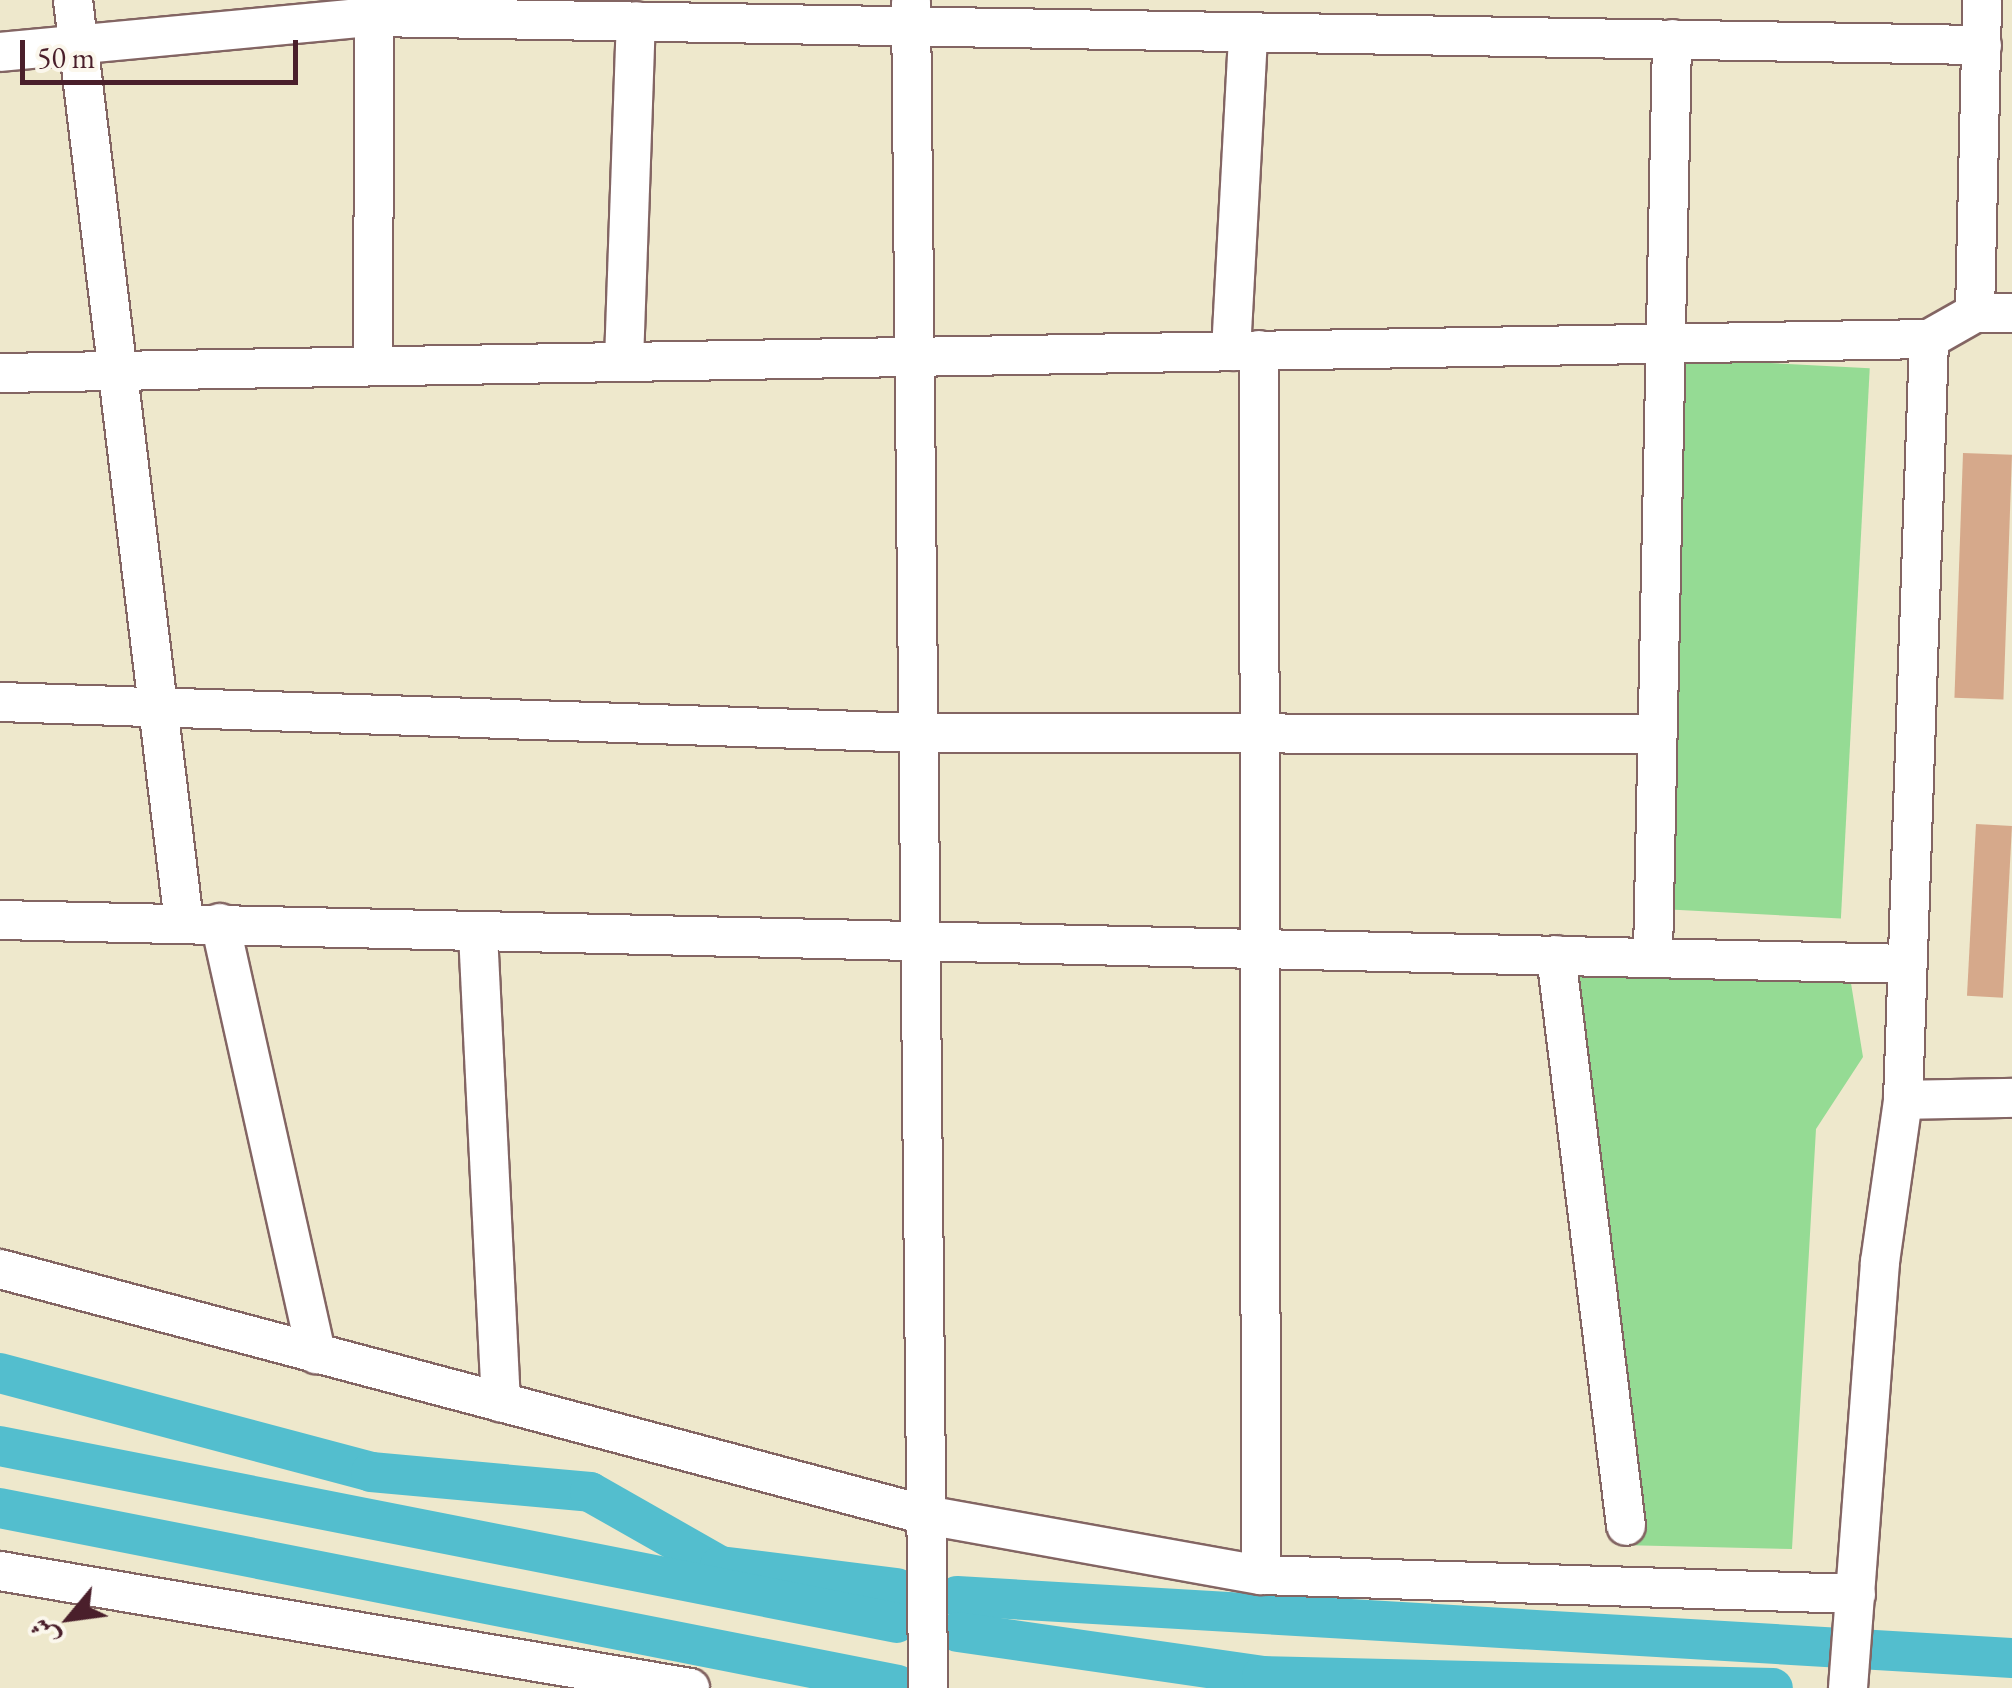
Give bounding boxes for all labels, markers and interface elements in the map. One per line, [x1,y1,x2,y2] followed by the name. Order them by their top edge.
[25,20,302,82] scale bar
[37,38,95,77] text: 50 m
[20,1568,120,1668] north arrow
[21,1612,66,1653] text: ش

